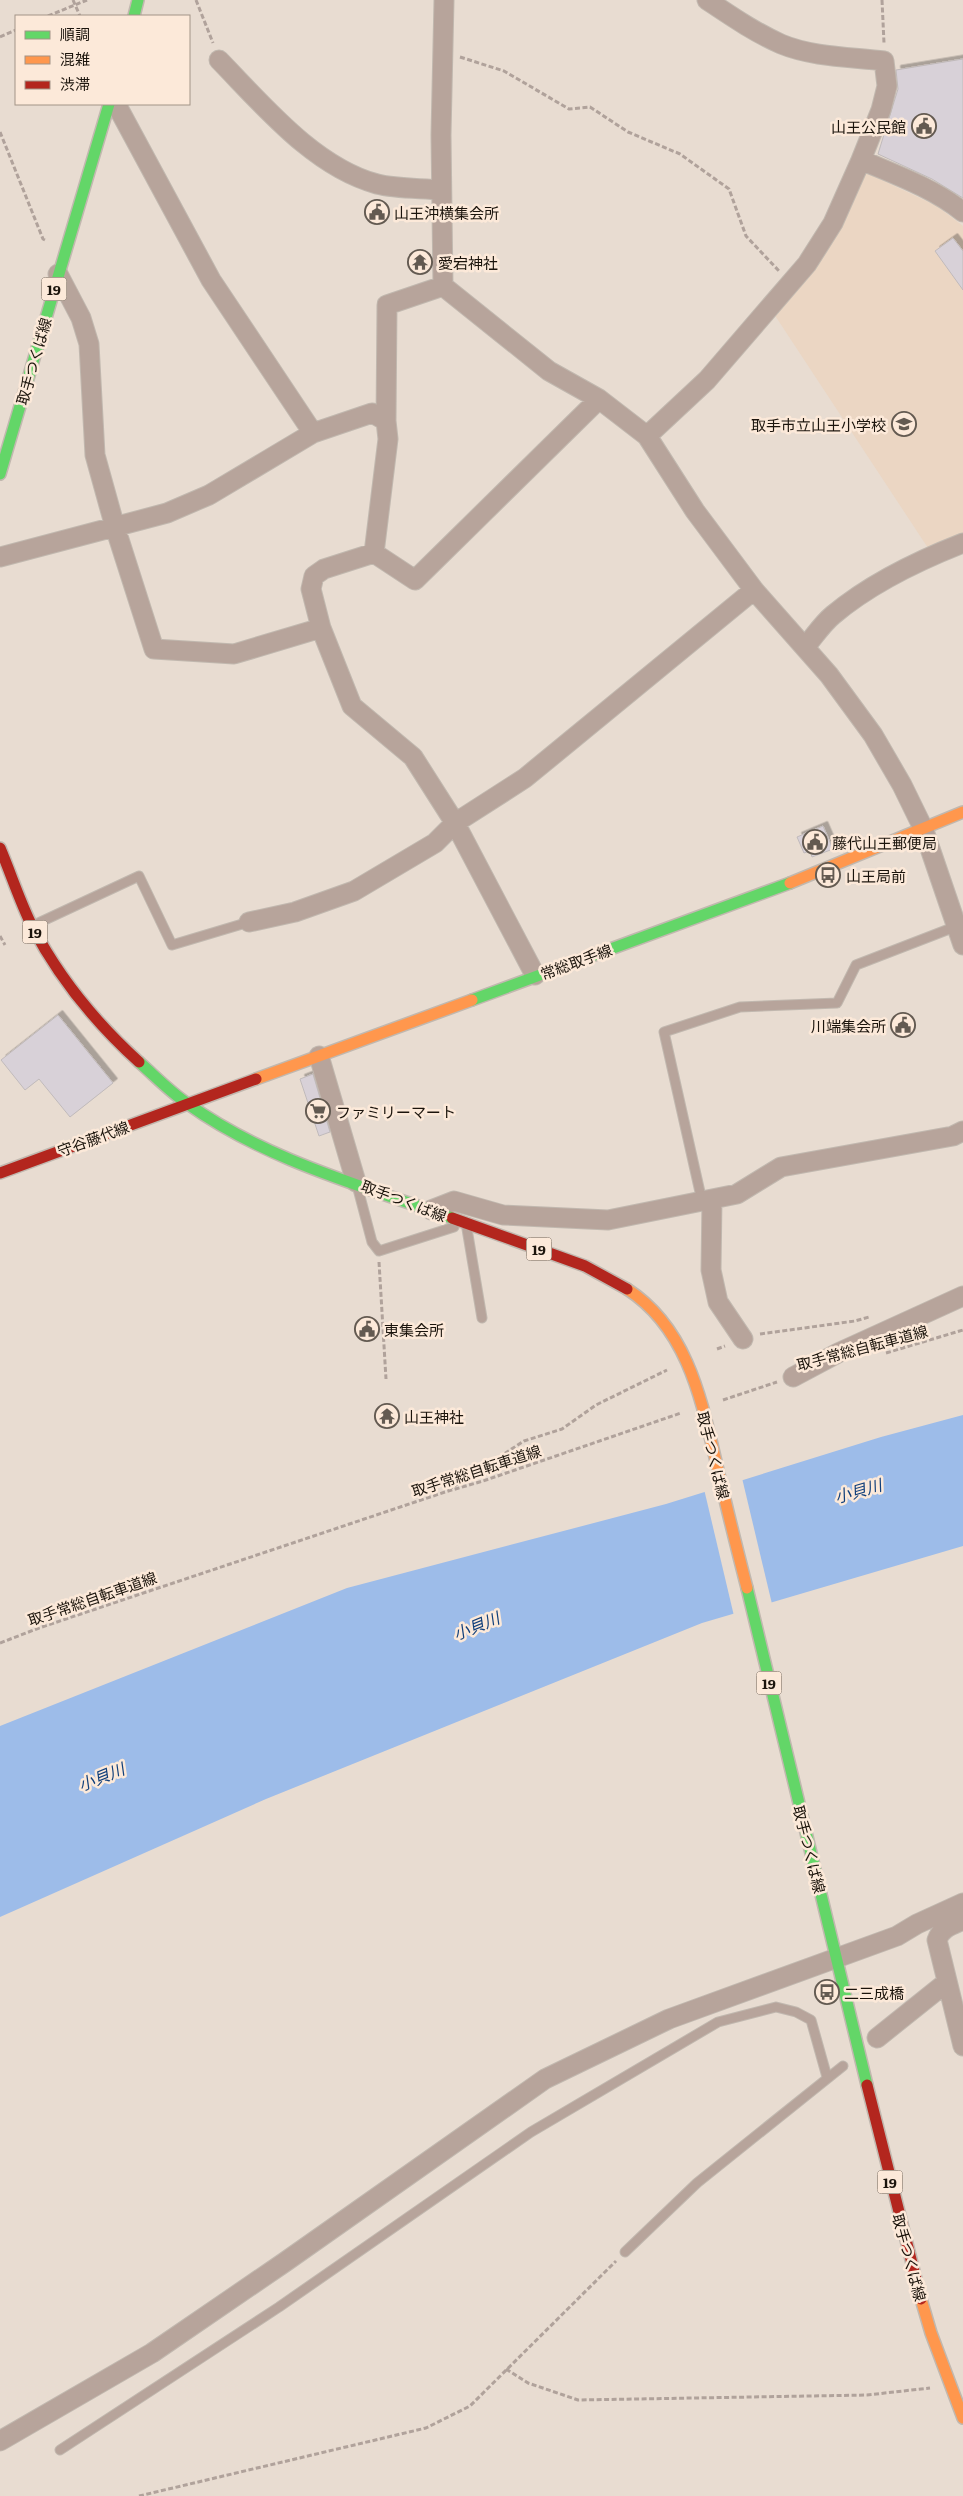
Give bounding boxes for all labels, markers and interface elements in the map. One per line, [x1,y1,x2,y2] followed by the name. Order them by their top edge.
[15,15,190,105] legend
[60,22,90,45] text: 順調
[60,47,90,70] text: 混雑
[60,72,90,95] text: 渋滞
[911,113,937,139] public building icon: 山王公民館
[831,115,906,138] place label: 山王公民館
[364,199,390,225] public building icon: 山王沖横集会所
[394,201,499,224] place label: 山王沖横集会所
[407,249,433,275] temple icon: 愛宕神社
[438,251,498,274] place label: 愛宕神社
[42,278,66,300] road number: 19
[10,315,56,407] street label: 取手つくば線
[891,411,917,437] school or university icon: 取手市立山王小学校
[751,413,886,436] place label: 取手市立山王小学校
[802,829,828,855] public building icon: 藤代山王郵便局
[832,831,937,854] place label: 藤代山王郵便局
[815,862,841,888] bus stop icon: 山王局前
[846,864,906,887] place label: 山王局前
[22,920,48,944] road number: 19
[537,937,615,985] street label: 常総取手線
[890,1012,916,1038] public building icon: 川端集会所
[811,1014,886,1037] place label: 川端集会所
[305,1098,331,1124] supermarket icon: ファミリーマート
[336,1100,456,1123] place label: ファミリーマート
[54,1114,132,1162] street label: 守谷藤代線
[358,1173,450,1227] street label: 取手つくば線
[526,1238,552,1260] road number: 19
[354,1316,380,1342] public building icon: 東集会所
[384,1318,444,1341] place label: 東集会所
[794,1318,930,1376] street label: 取手常総自転車道線
[374,1403,400,1429] temple icon: 山王神社
[404,1405,464,1428] place label: 山王神社
[692,1409,736,1501] street label: 取手つくば線
[408,1438,544,1502] street label: 取手常総自転車道線
[832,1471,886,1508] water label: 小貝川
[24,1565,160,1631] street label: 取手常総自転車道線
[449,1604,505,1645] water label: 小貝川
[756,1672,782,1695] road number: 19
[74,1755,130,1796] water label: 小貝川
[788,1803,832,1895] street label: 取手つくば線
[814,1979,840,2005] bus stop icon: 二三成橋
[844,1981,904,2004] place label: 二三成橋
[878,2170,902,2194] road number: 19
[887,2211,933,2303] street label: 取手つくば線

